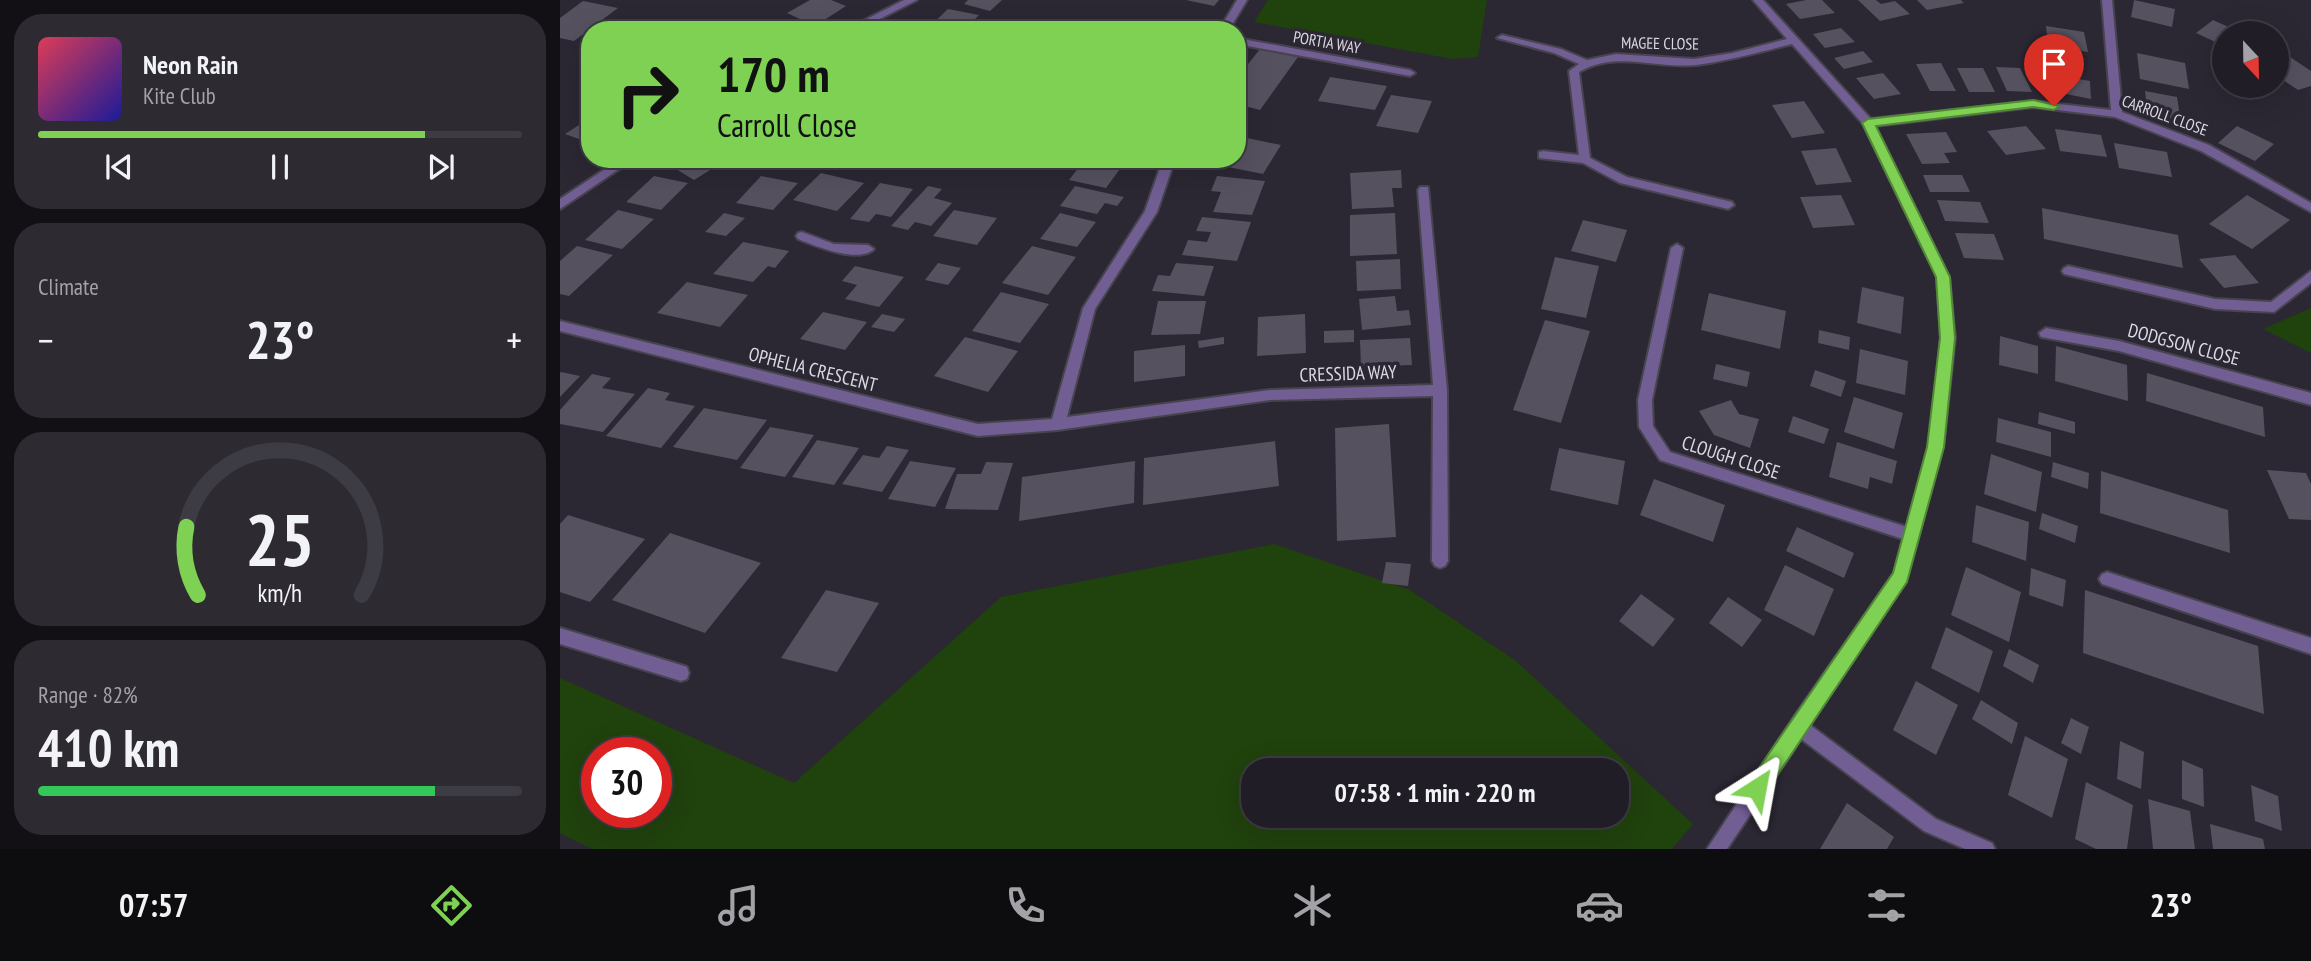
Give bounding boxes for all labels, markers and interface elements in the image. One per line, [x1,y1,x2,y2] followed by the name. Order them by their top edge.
[2212,21,2289,98] north arrow
[2212,21,2289,98] map controls
[1292,26,1363,58] street label: PORTIA WAY
[1621,32,1699,54] street label: MAGEE CLOSE
[2024,34,2084,106] pin
[717,42,830,106] text: 170 m
[2035,45,2073,83] icon: arrive
[143,48,238,81] text: Neon Rain
[602,49,693,140] icon: right
[143,81,216,110] text: Kite Club
[2119,90,2211,140] street label: CARROLL CLOSE
[717,104,857,146] text: Carroll Close
[100,148,138,186] icon: previous
[261,148,299,186] icon: pause
[422,148,460,186] icon: next
[38,272,99,301] text: Climate
[246,306,314,373] text: 23°
[38,315,54,364] text: −
[506,315,522,364] text: +
[2125,318,2243,370] street label: DODGSON CLOSE
[746,341,880,397] street label: OPHELIA CRESCENT
[1299,359,1397,387] street label: CRESSIDA WAY
[1679,430,1783,484] street label: CLOUGH CLOSE
[245,491,315,585] text: 25
[258,577,302,609] text: km/h
[38,680,138,709] text: Range · 82%
[38,714,179,781] text: 410 km
[581,737,672,828] speed limit sign: 30
[1720,751,1794,825] position arrow
[1335,776,1535,809] text: 07:58 · 1 min · 220 m
[427,881,476,930] icon: directions
[714,881,763,930] icon: music
[1001,881,1050,930] icon: phone
[1288,881,1337,930] icon: climate
[1575,881,1624,930] icon: car
[1862,881,1911,930] icon: filters
[119,884,188,926] text: 07:57
[2150,884,2192,926] text: 23°

